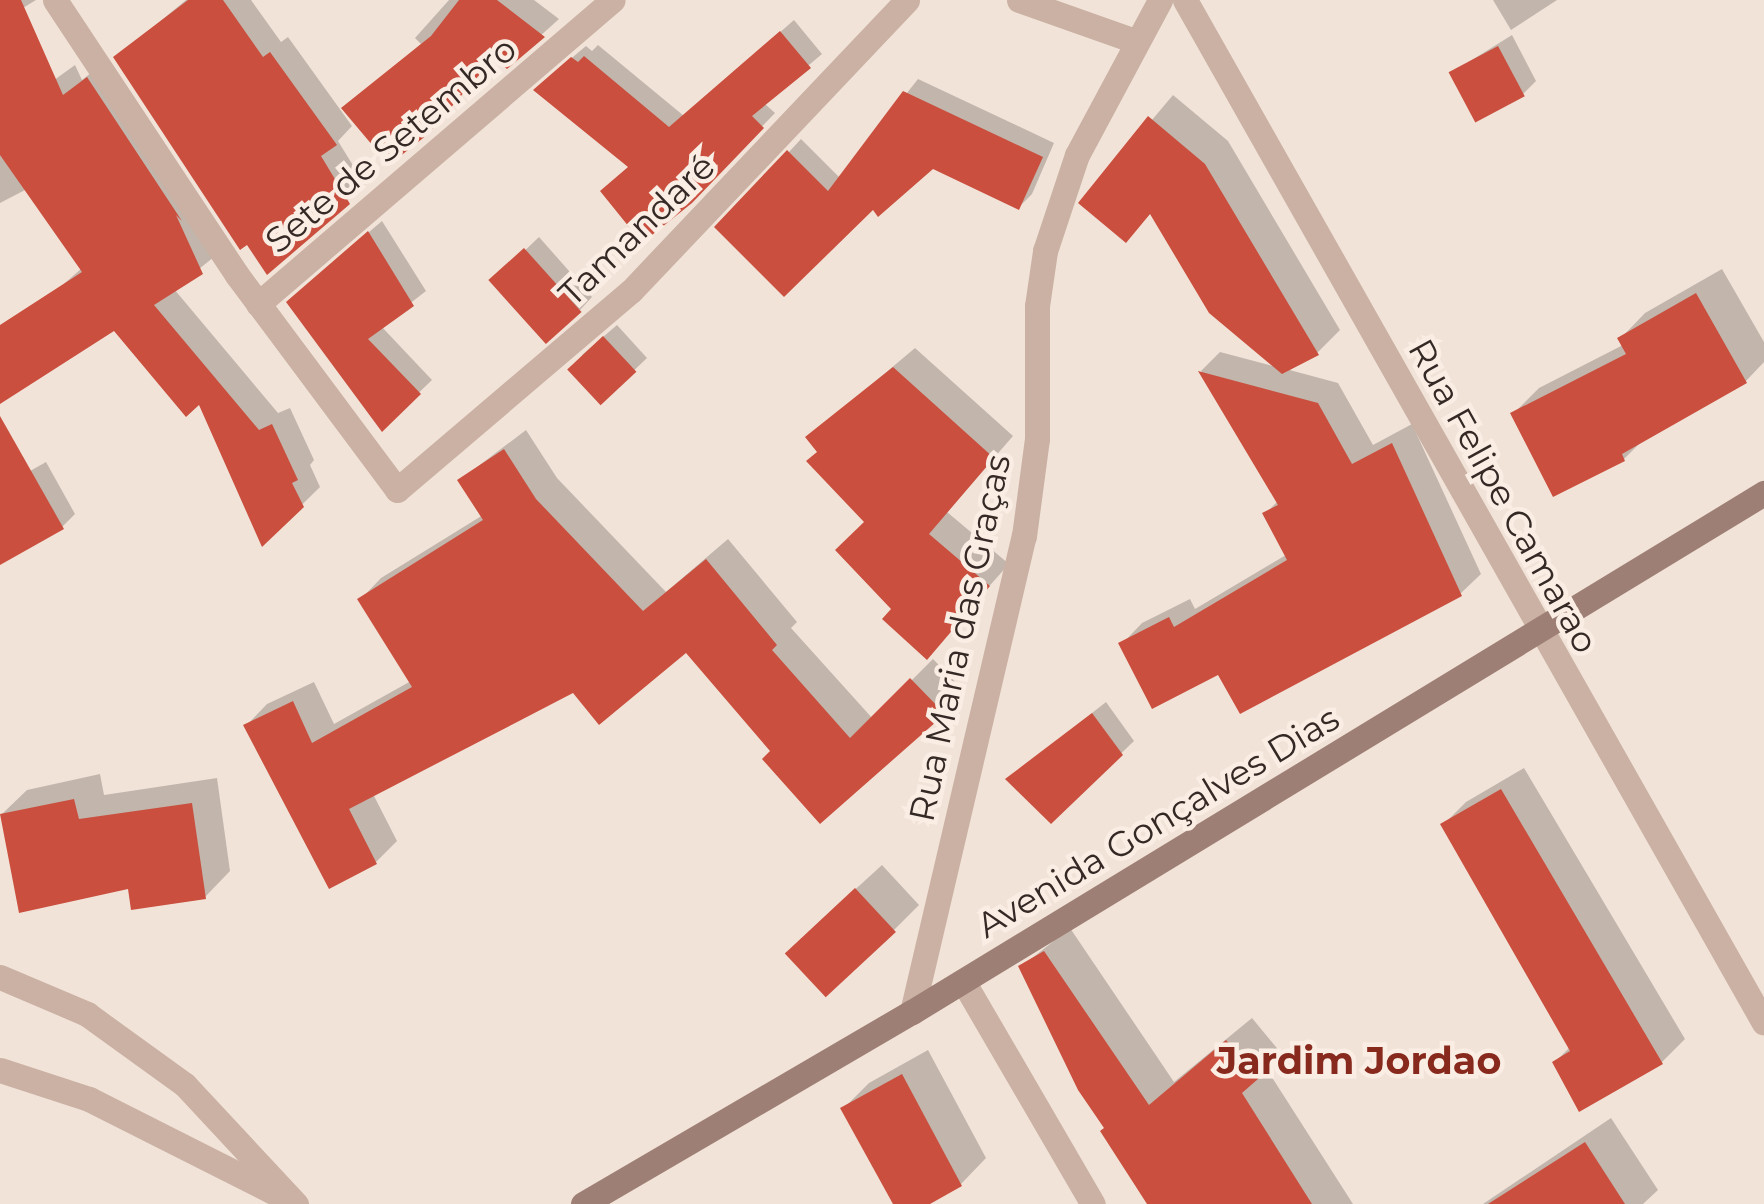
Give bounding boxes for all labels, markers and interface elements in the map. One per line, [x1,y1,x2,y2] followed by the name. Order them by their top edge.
[257,28,525,262] street label: Sete de Setembro
[550,145,724,315] street label: Tamandaré
[1399,332,1607,660] street label: Rua Felipe Camarao
[901,451,1019,825] street label: Rua Maria das Graças
[969,697,1347,947] street label: Avenida Gonçalves Dias
[1217,1038,1501,1084] district label: Jardim Jordao

